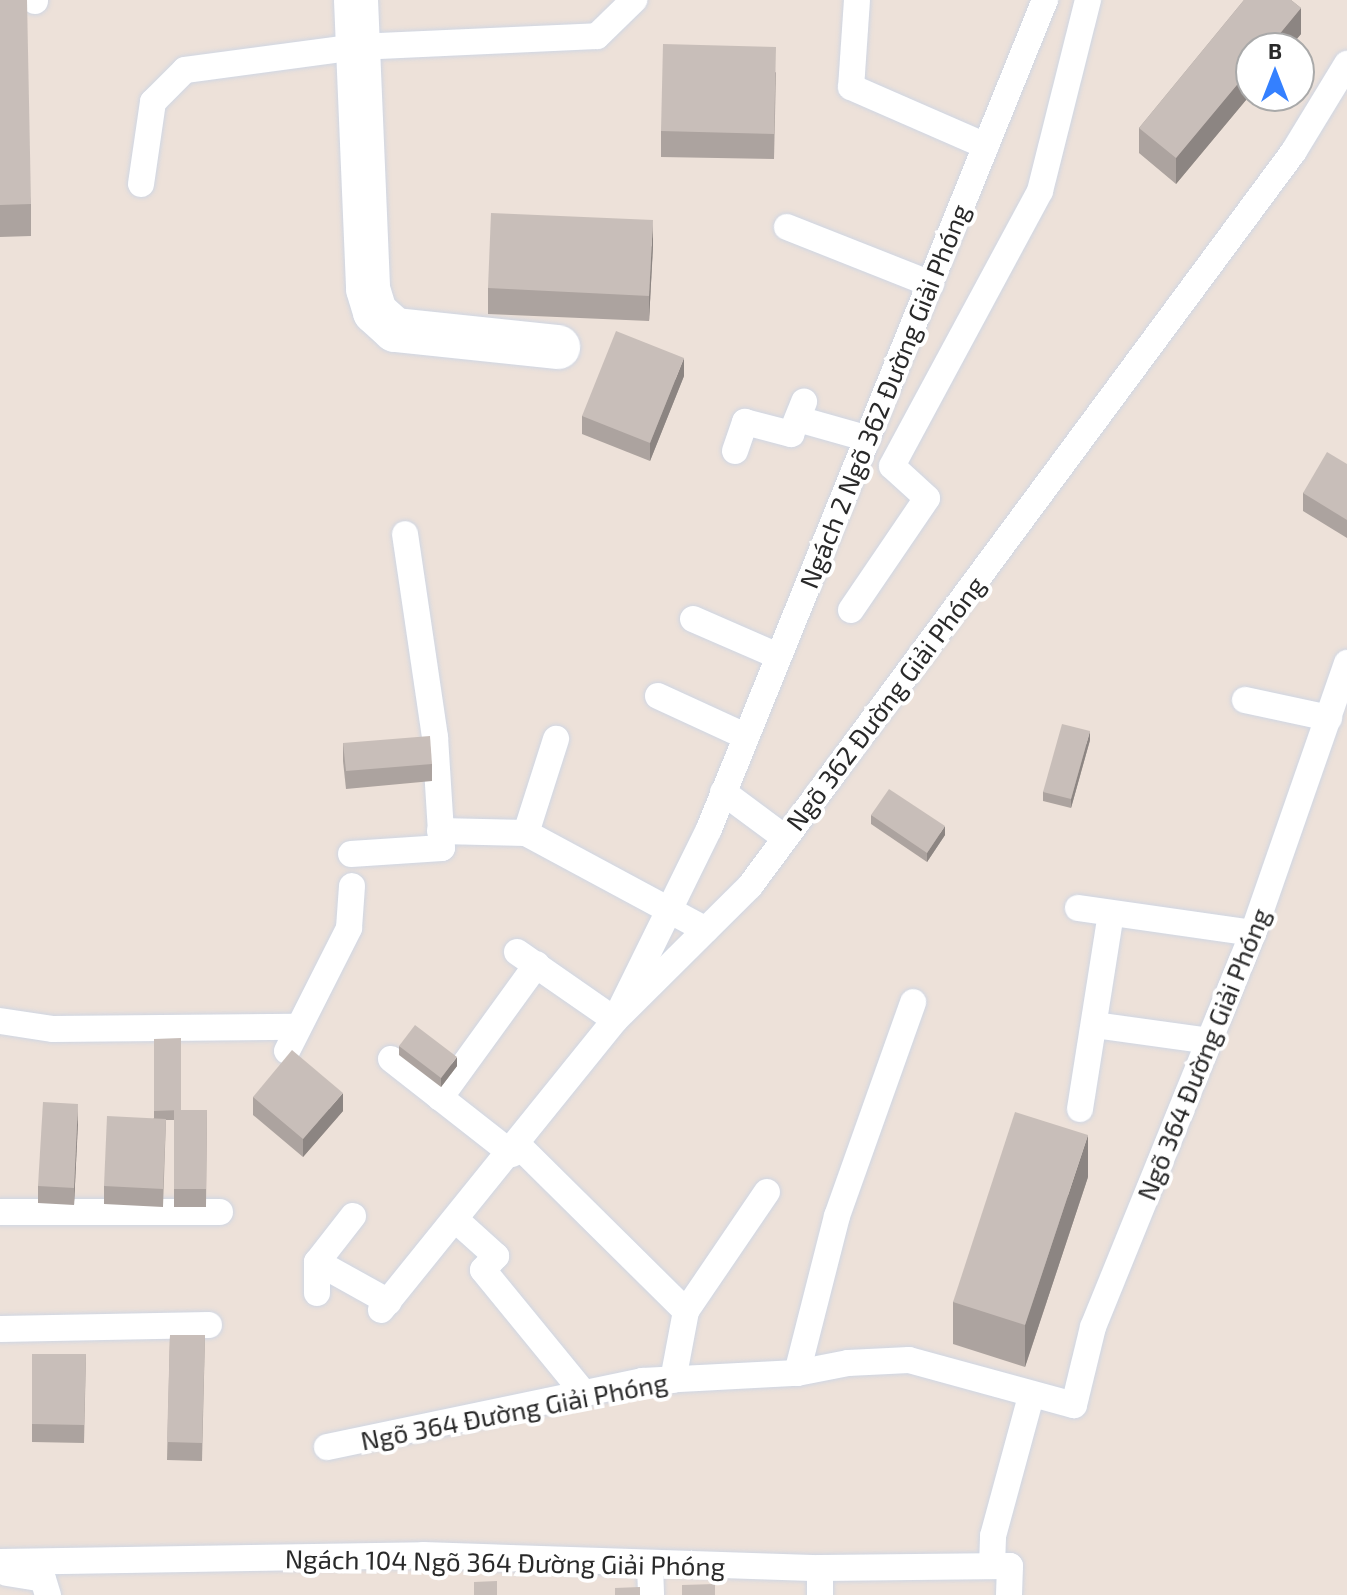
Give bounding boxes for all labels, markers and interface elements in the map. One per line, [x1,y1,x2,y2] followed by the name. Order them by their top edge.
[1235,32,1315,112] north arrow
[1268,37,1282,63] text: B
[792,199,976,593] street label: Ngách 2 Ngõ 362 Đường Giải Phóng
[779,570,991,836] street label: Ngõ 362 Đường Giải Phóng
[1130,904,1276,1204] street label: Ngõ 364 Đường Giải Phóng
[358,1366,670,1456] street label: Ngõ 364 Đường Giải Phóng
[285,1543,725,1581] street label: Ngách 104 Ngõ 364 Đường Giải Phóng

